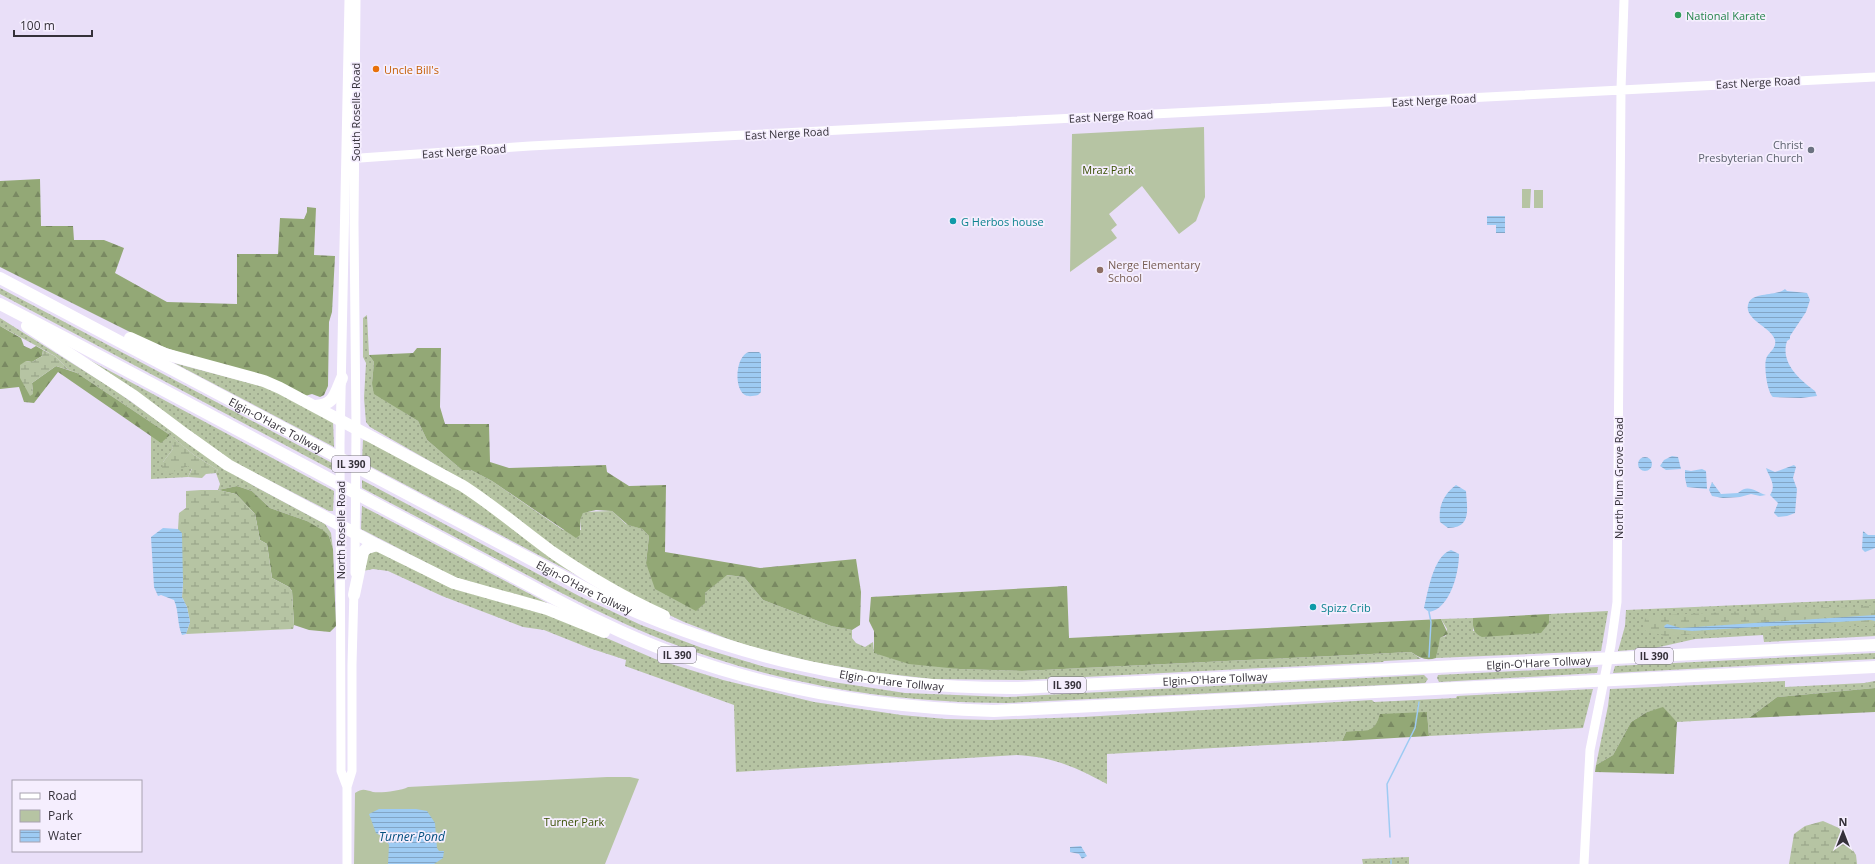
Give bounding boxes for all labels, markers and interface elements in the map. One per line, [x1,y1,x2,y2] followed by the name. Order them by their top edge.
[1686,8,1766,23] place label: National Karate
[1673,10,1683,20] marker: National Karate
[14,12,92,38] scale bar
[20,17,55,34] text: 100 m
[384,62,439,77] place label: Uncle Bill's
[348,63,363,161] street label: South Roselle Road
[371,64,381,74] marker: Uncle Bill's
[1715,72,1801,92] street label: East Nerge Road
[1391,90,1477,110] street label: East Nerge Road
[1068,106,1154,126] street label: East Nerge Road
[744,123,830,143] street label: East Nerge Road
[1698,137,1803,165] place label: Christ Presbyterian Church
[421,141,507,161] street label: East Nerge Road
[1806,145,1816,155] marker: Christ Presbyterian Church
[1082,162,1134,177] park label: Mraz Park
[961,214,1044,229] place label: G Herbos house
[948,216,958,226] marker: G Herbos house
[1108,257,1201,285] place label: Nerge Elementary School
[1095,265,1105,275] marker: Nerge Elementary School
[227,393,327,456] street label: Elgin-O'Hare Tollway
[1611,417,1626,539] street label: North Plum Grove Road
[332,456,370,472] road number: IL 390
[333,481,348,579] street label: North Roselle Road
[534,556,635,617] street label: Elgin-O'Hare Tollway
[1321,600,1371,615] place label: Spizz Crib
[1308,602,1318,612] marker: Spizz Crib
[658,647,696,663] road number: IL 390
[1635,648,1673,664] road number: IL 390
[1486,652,1592,672] street label: Elgin-O'Hare Tollway
[838,666,945,693] street label: Elgin-O'Hare Tollway
[1162,668,1268,688] street label: Elgin-O'Hare Tollway
[1048,677,1086,693] road number: IL 390
[12,780,142,852] legend
[48,787,77,804] text: Road
[48,807,74,824] text: Park
[1823,812,1863,852] north arrow
[544,814,605,829] park label: Turner Park
[1839,814,1847,829] text: N
[48,827,82,844] text: Water
[379,828,446,845] water label: Turner Pond

